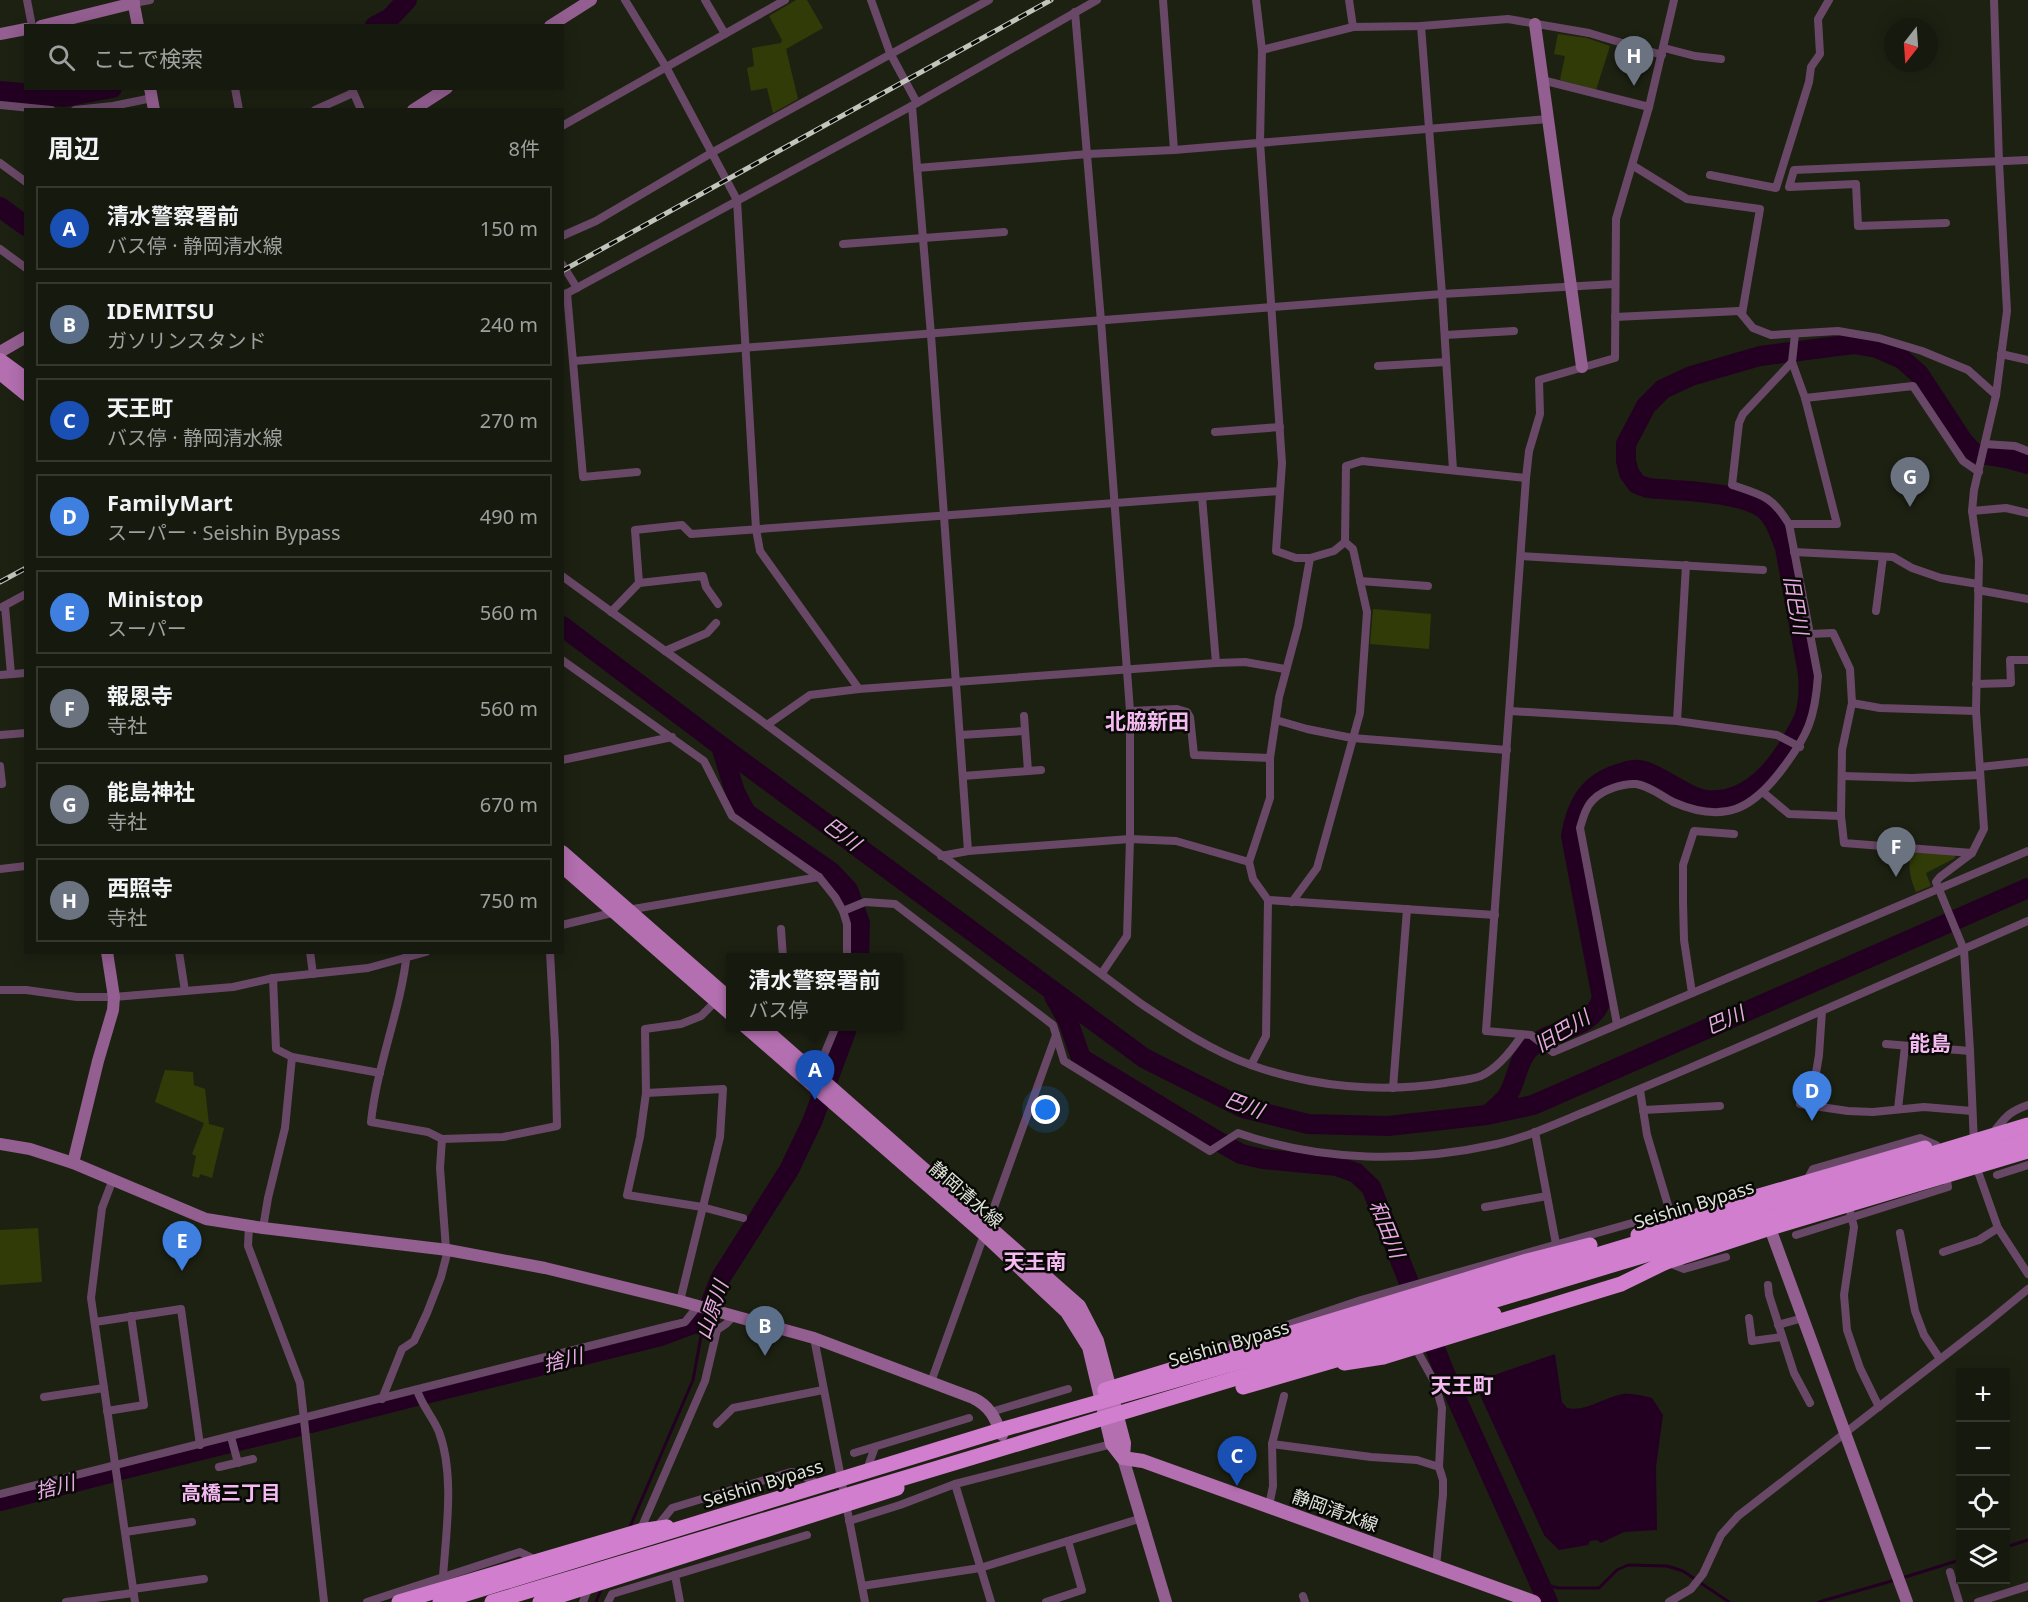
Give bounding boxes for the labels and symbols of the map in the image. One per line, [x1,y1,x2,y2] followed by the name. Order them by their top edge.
[1884,18,1938,72] north arrow
[1614,36,1654,86] pin: H
[1890,458,1930,507] pin: G
[1778,573,1815,639] water label: 旧巴川
[1105,707,1189,735] district label: 北脇新田
[818,811,868,858] water label: 巴川
[1876,828,1916,877] pin: F
[1701,998,1750,1040] water label: 巴川
[1529,1003,1596,1058] water label: 旧巴川
[1909,1029,1951,1057] district label: 能島
[796,1050,834,1100] pin: A
[1792,1072,1832,1121] pin: D
[1221,1085,1269,1125] water label: 巴川
[1031,1095,1060,1124] your location
[925,1156,1008,1233] street label: 静岡清水線
[1631,1174,1757,1234] street label: Seishin Bypass
[1364,1196,1412,1264] water label: 和田川
[162,1222,201,1271] pin: E
[1004,1247,1067,1275] district label: 天王南
[689,1275,735,1343] water label: 山原川
[746,1306,784,1356] pin: B
[1166,1314,1292,1372] street label: Seishin Bypass
[540,1341,587,1377] water label: 捨川
[1431,1371,1494,1399] district label: 天王町
[1218,1436,1256,1486] pin: C
[700,1453,826,1513] street label: Seishin Bypass
[32,1468,79,1504] water label: 捨川
[181,1479,281,1506] district label: 高橋三丁目
[1289,1483,1382,1537] street label: 静岡清水線

